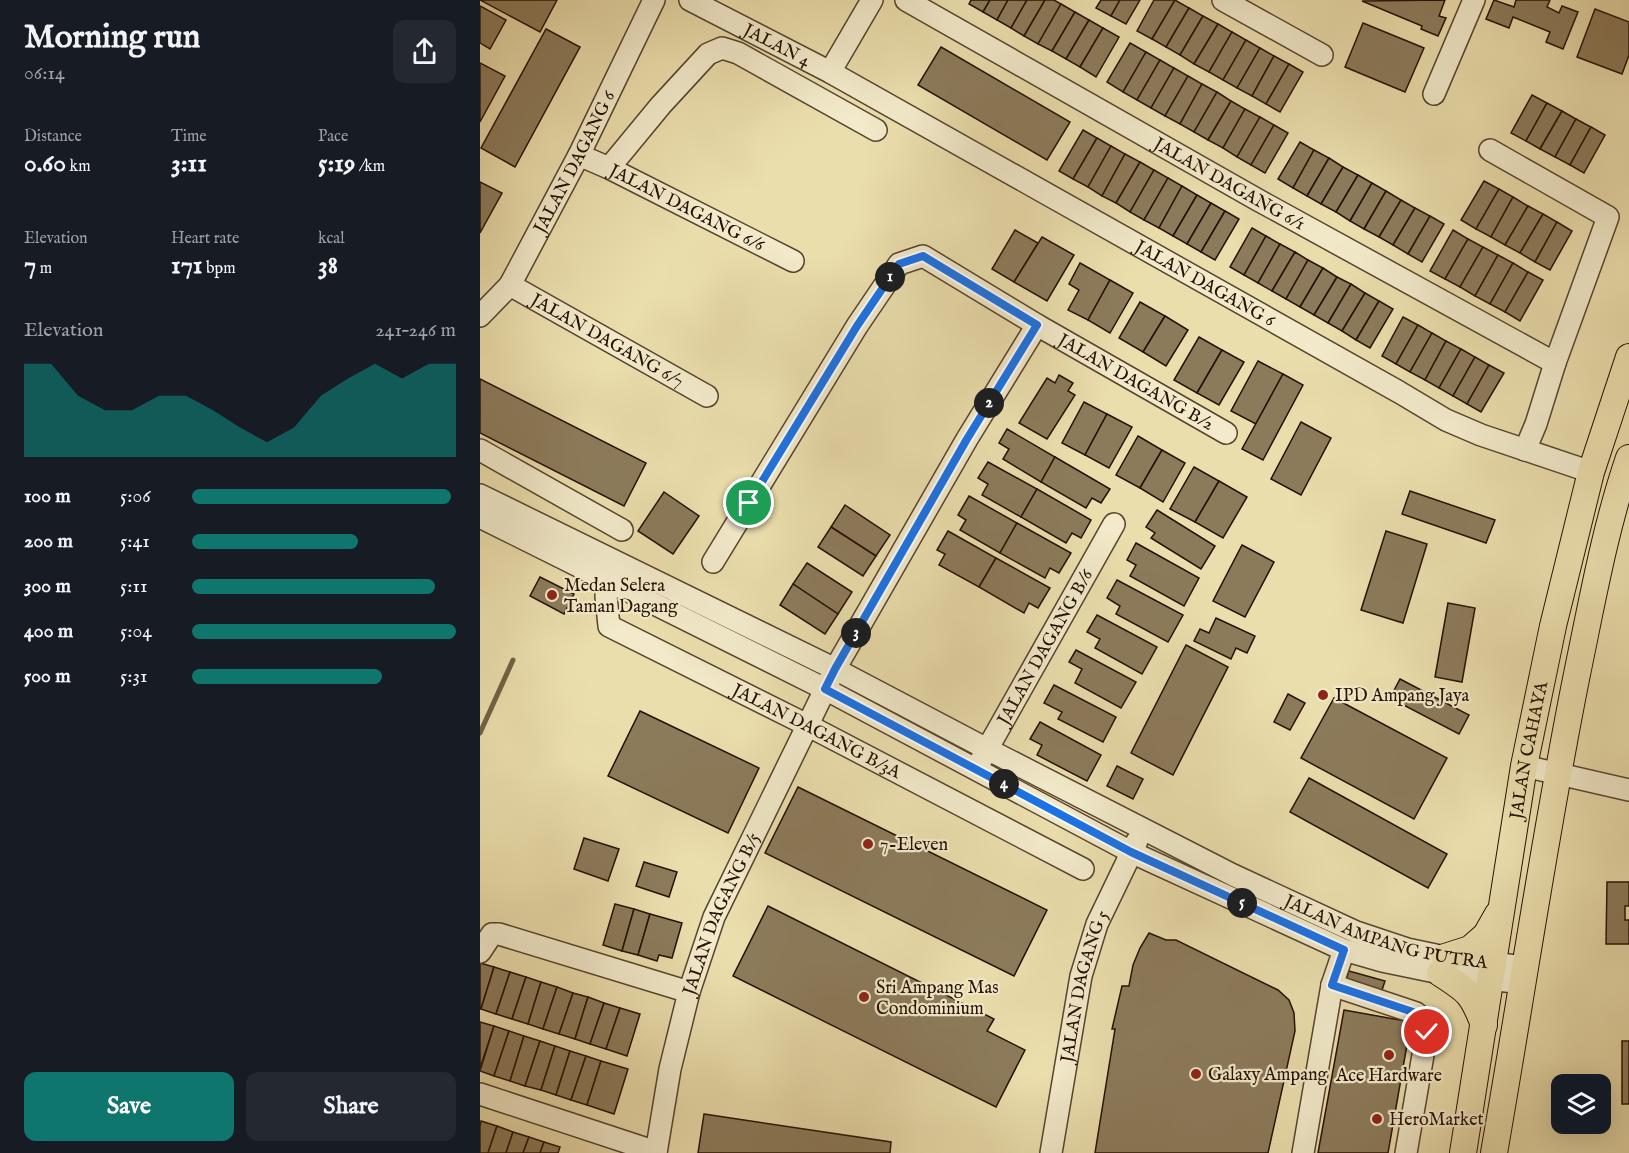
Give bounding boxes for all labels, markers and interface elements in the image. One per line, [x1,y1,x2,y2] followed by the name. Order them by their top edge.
[24,17,200,59] text: Morning run
[737,18,814,73] street label: JALAN 4
[393,20,456,83] button: share
[24,61,65,86] text: 06:14
[528,87,621,240] street label: JALAN DAGANG 6
[24,127,82,147] text: Distance
[171,127,207,147] text: Time
[318,127,348,147] text: Pace
[1147,132,1309,236] street label: JALAN DAGANG 6/1
[24,147,66,180] text: 0.60
[171,147,207,180] text: 3:11
[318,147,355,180] text: 5:19
[66,157,91,177] text: km
[355,157,385,177] text: /km
[603,159,768,258] street label: JALAN DAGANG 6/6
[24,229,87,249] text: Elevation
[171,229,239,249] text: Heart rate
[318,229,345,249] text: kcal
[1129,235,1279,333] street label: JALAN DAGANG 6
[24,249,36,282] text: 7
[171,249,203,282] text: 171
[318,249,338,282] text: 38
[36,259,52,279] text: m
[203,259,236,279] text: bpm
[875,262,905,292] pin: 1
[887,267,893,287] text: 1
[525,288,687,393] street label: JALAN DAGANG 6/7
[24,318,103,343] text: Elevation
[375,318,456,343] text: 241–246 m
[1051,328,1217,437] street label: JALAN DAGANG B/2
[974,388,1004,418] pin: 2
[985,393,993,413] text: 2
[723,477,774,528] pin
[24,484,71,509] text: 100 m
[120,484,151,509] text: 5:06
[732,486,765,519] icon: arrive
[24,529,73,554] text: 200 m
[120,529,150,554] text: 5:41
[992,565,1099,731] street label: JALAN DAGANG B/6
[24,574,71,599] text: 300 m
[120,574,147,599] text: 5:11
[564,575,678,619] place label: Medan Selera Taman Dagang
[545,588,559,602] marker: Medan Selera Taman Dagang
[841,618,871,648] pin: 3
[24,619,73,644] text: 400 m
[120,619,152,644] text: 5:04
[853,623,859,643] text: 3
[24,664,71,689] text: 500 m
[120,664,147,689] text: 5:31
[726,679,905,785] street label: JALAN DAGANG B/3A
[1505,679,1554,823] street label: JALAN CAHAYA
[1335,685,1470,708] place label: IPD Ampang Jaya
[1316,688,1330,702] marker: IPD Ampang Jaya
[989,769,1019,799] pin: 4
[1000,774,1008,794] text: 4
[678,829,766,1000] street label: JALAN DAGANG B/5
[880,834,949,857] place label: 7-Eleven
[861,837,875,851] marker: 7-Eleven
[1227,888,1257,918] pin: 5
[1278,889,1490,975] street label: JALAN AMPANG PUTRA
[1239,893,1245,913] text: 5
[1056,907,1115,1066] street label: JALAN DAGANG 5
[876,977,999,1021] place label: Sri Ampang Mas Condominium
[857,990,871,1004] marker: Sri Ampang Mas Condominium
[1401,1006,1452,1057] pin
[1410,1015,1443,1048] icon: check
[1382,1048,1396,1062] marker: Ace Hardware
[1208,1064,1328,1087] place label: Galaxy Ampang
[1335,1065,1442,1088] place label: Ace Hardware
[1189,1067,1203,1081] marker: Galaxy Ampang
[24,1072,234,1141] button: Save
[246,1072,456,1141] button: Share
[1551,1074,1611,1134] map controls
[1551,1074,1611,1134] button: layers
[1389,1109,1484,1132] place label: HeroMarket
[1370,1112,1384,1126] marker: HeroMarket

